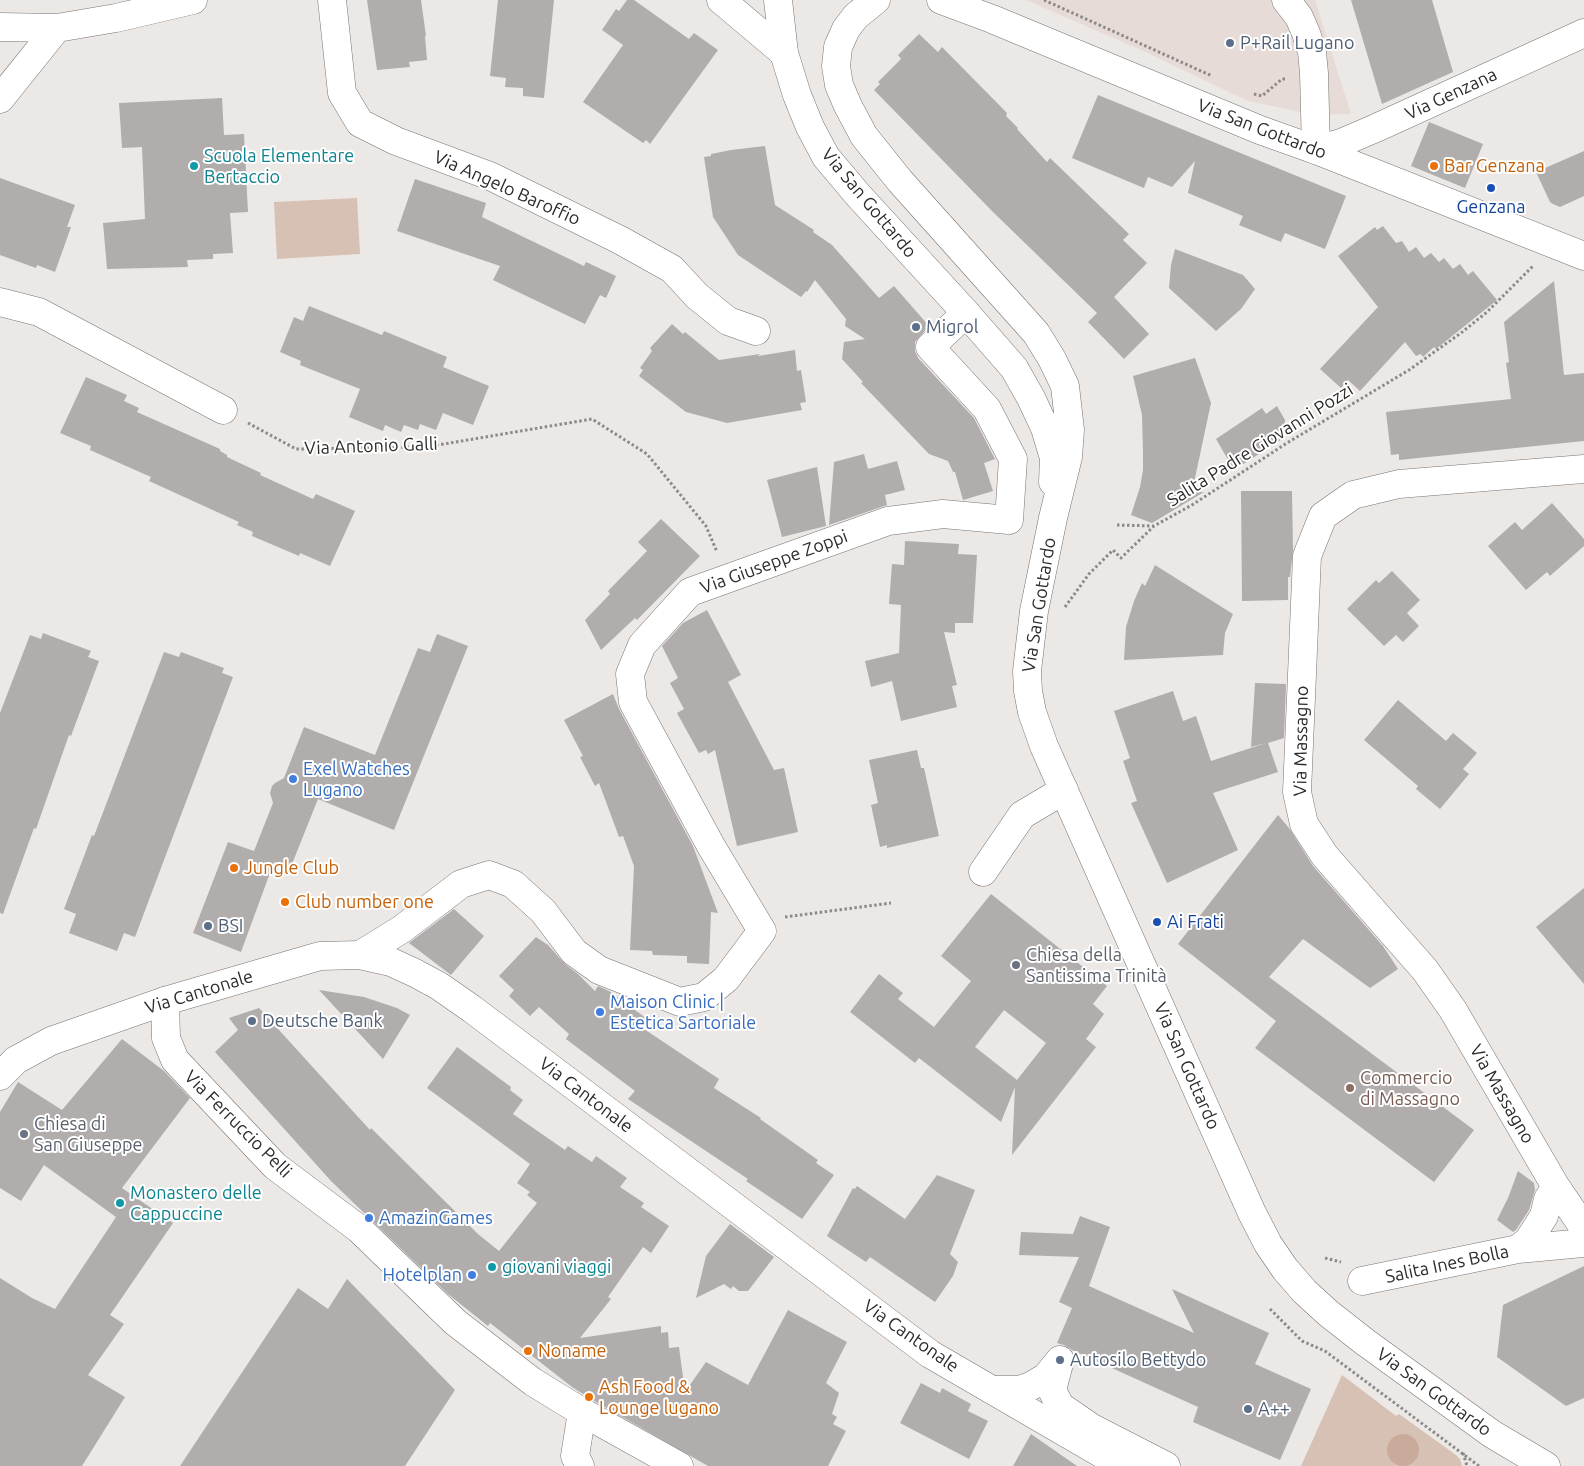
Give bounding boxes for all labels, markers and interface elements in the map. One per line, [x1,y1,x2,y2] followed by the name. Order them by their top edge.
[1240,32,1354,54] place label: P+Rail Lugano
[1224,37,1236,49] marker: P+Rail Lugano
[1402,63,1500,125] street label: Via Genzana
[1194,94,1330,164] street label: Via San Gottardo
[817,144,921,262] street label: Via San Gottardo
[204,145,354,188] place label: Scuola Elementare Bertaccio
[430,146,584,230] street label: Via Angelo Baroffio
[1444,155,1545,177] place label: Bar Genzana
[188,160,200,172] marker: Scuola Elementare Bertaccio
[1428,160,1440,172] marker: Bar Genzana
[1485,182,1497,194] marker: Genzana
[1456,196,1526,218] place label: Genzana
[926,316,978,338] place label: Migrol
[910,321,922,333] marker: Migrol
[1163,379,1357,511] street label: Salita Padre Giovanni Pozzi
[304,433,438,459] street label: Via Antonio Galli
[697,525,851,599] street label: Via Giuseppe Zoppi
[1018,536,1060,674] street label: Via San Gottardo
[1289,685,1313,797] street label: Via Massagno
[303,758,410,801] place label: Exel Watches Lugano
[287,773,299,785] marker: Exel Watches Lugano
[244,857,339,879] place label: Jungle Club
[228,862,240,874] marker: Jungle Club
[295,891,434,913] place label: Club number one
[279,896,291,908] marker: Club number one
[1167,911,1224,933] place label: Ai Frati
[218,915,243,937] place label: BSI
[1151,916,1163,928] marker: Ai Frati
[202,920,214,932] marker: BSI
[1026,944,1167,986] place label: Chiesa della Santissima Trinità
[1010,959,1022,971] marker: Chiesa della Santissima Trinità
[142,965,256,1019] street label: Via Cantonale
[610,991,756,1034] place label: Maison Clinic | Estetica Sartoriale
[1149,999,1225,1133] street label: Via San Gottardo
[594,1006,606,1018] marker: Maison Clinic | Estetica Sartoriale
[262,1010,383,1032] place label: Deutsche Bank
[246,1015,258,1027] marker: Deutsche Bank
[1465,1041,1539,1147] street label: Via Massagno
[535,1053,637,1137] street label: Via Cantonale
[180,1066,296,1182] street label: Via Ferruccio Pelli
[1360,1067,1460,1110] place label: Commercio di Massagno
[1344,1082,1356,1094] marker: Commercio di Massagno
[34,1113,142,1156] place label: Chiesa di San Giuseppe
[18,1128,30,1140] marker: Chiesa di San Giuseppe
[130,1182,262,1224] place label: Monastero delle Cappuccine
[114,1197,126,1209] marker: Monastero delle Cappuccine
[379,1207,493,1229] place label: AmazinGames
[363,1212,375,1224] marker: AmazinGames
[1383,1240,1511,1288] street label: Salita Ines Bolla
[502,1256,611,1278] place label: giovani viaggi
[486,1261,498,1273] marker: giovani viaggi
[382,1264,462,1286] place label: Hotelplan
[466,1269,478,1281] marker: Hotelplan
[859,1295,963,1377] street label: Via Cantonale
[538,1340,606,1362] place label: Noname
[1372,1343,1496,1441] street label: Via San Gottardo
[522,1345,534,1357] marker: Noname
[1070,1349,1206,1371] place label: Autosilo Bettydo
[1054,1354,1066,1366] marker: Autosilo Bettydo
[599,1376,719,1418] place label: Ash Food & Lounge lugano
[583,1391,595,1403] marker: Ash Food & Lounge lugano
[1258,1398,1290,1420] place label: A++
[1242,1403,1254,1415] marker: A++

